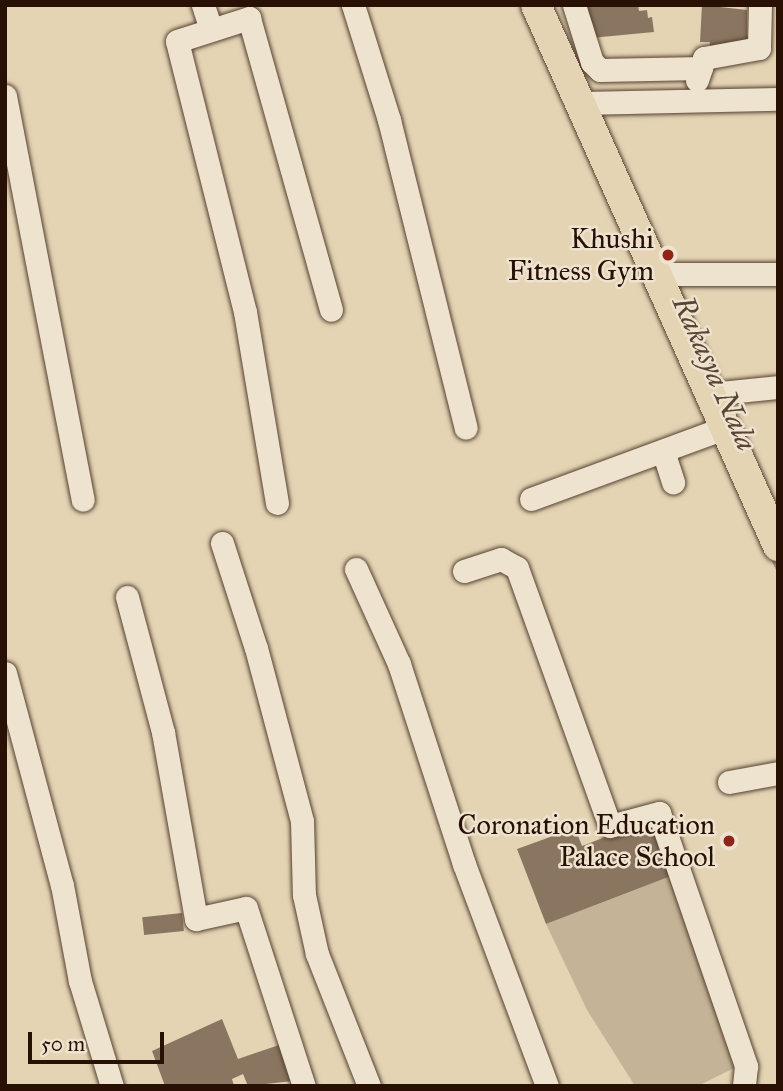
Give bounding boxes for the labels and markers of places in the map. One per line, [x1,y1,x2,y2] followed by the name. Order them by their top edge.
[508,222,654,288] place label: Khushi Fitness Gym
[660,247,676,263] marker: Khushi Fitness Gym
[457,808,715,874] place label: Coronation Education Palace School
[721,833,737,849] marker: Coronation Education Palace School

